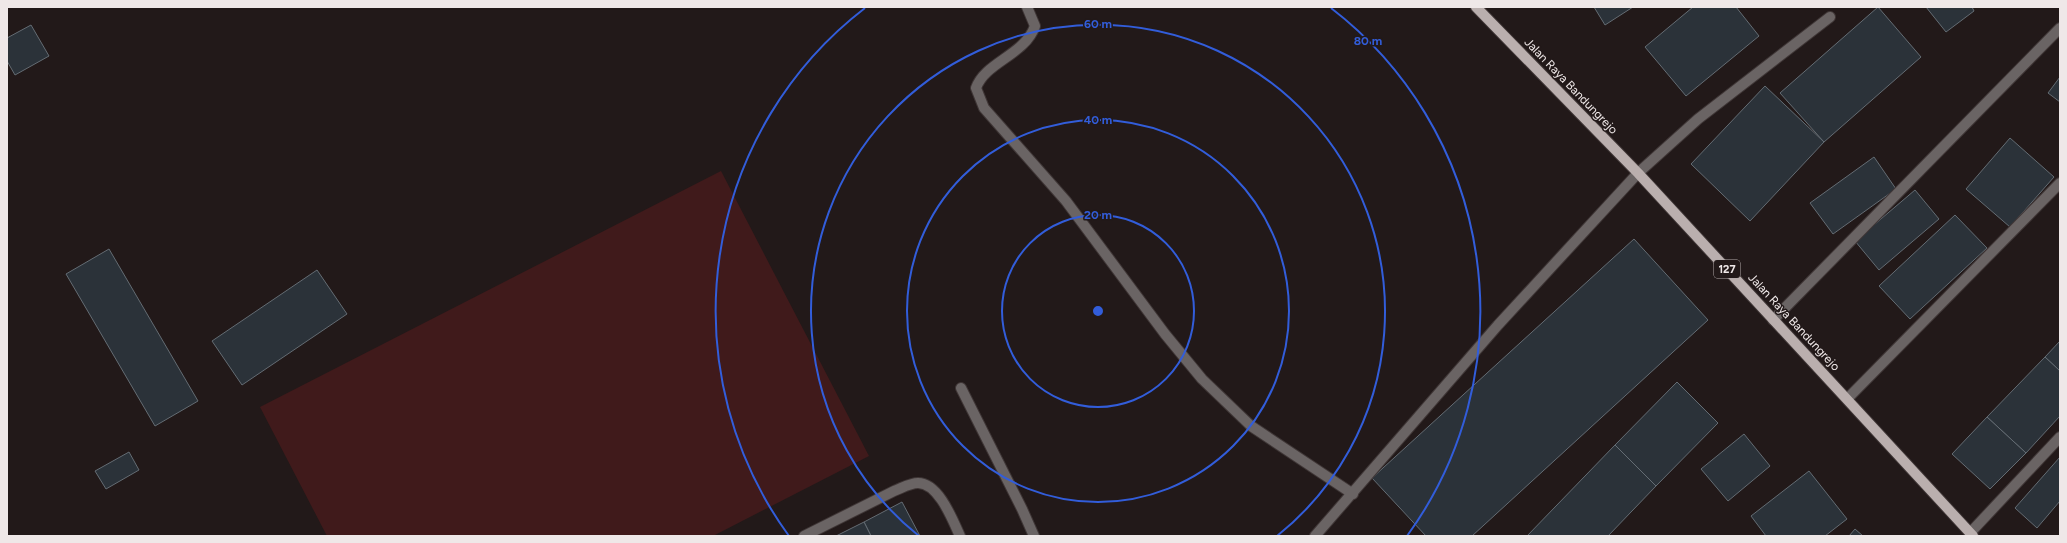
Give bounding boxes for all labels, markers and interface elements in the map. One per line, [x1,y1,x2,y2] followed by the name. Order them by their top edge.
[1084,17,1112,31] text: 60 m
[1354,34,1382,48] text: 80 m
[1522,35,1620,137] street label: Jalan Raya Bandungrejo
[1084,113,1112,127] text: 40 m
[1084,208,1112,222] text: 20 m
[1714,260,1740,278] road number: 127
[1745,270,1843,374] street label: Jalan Raya Bandungrejo
[1091,304,1105,318] centre of rings

